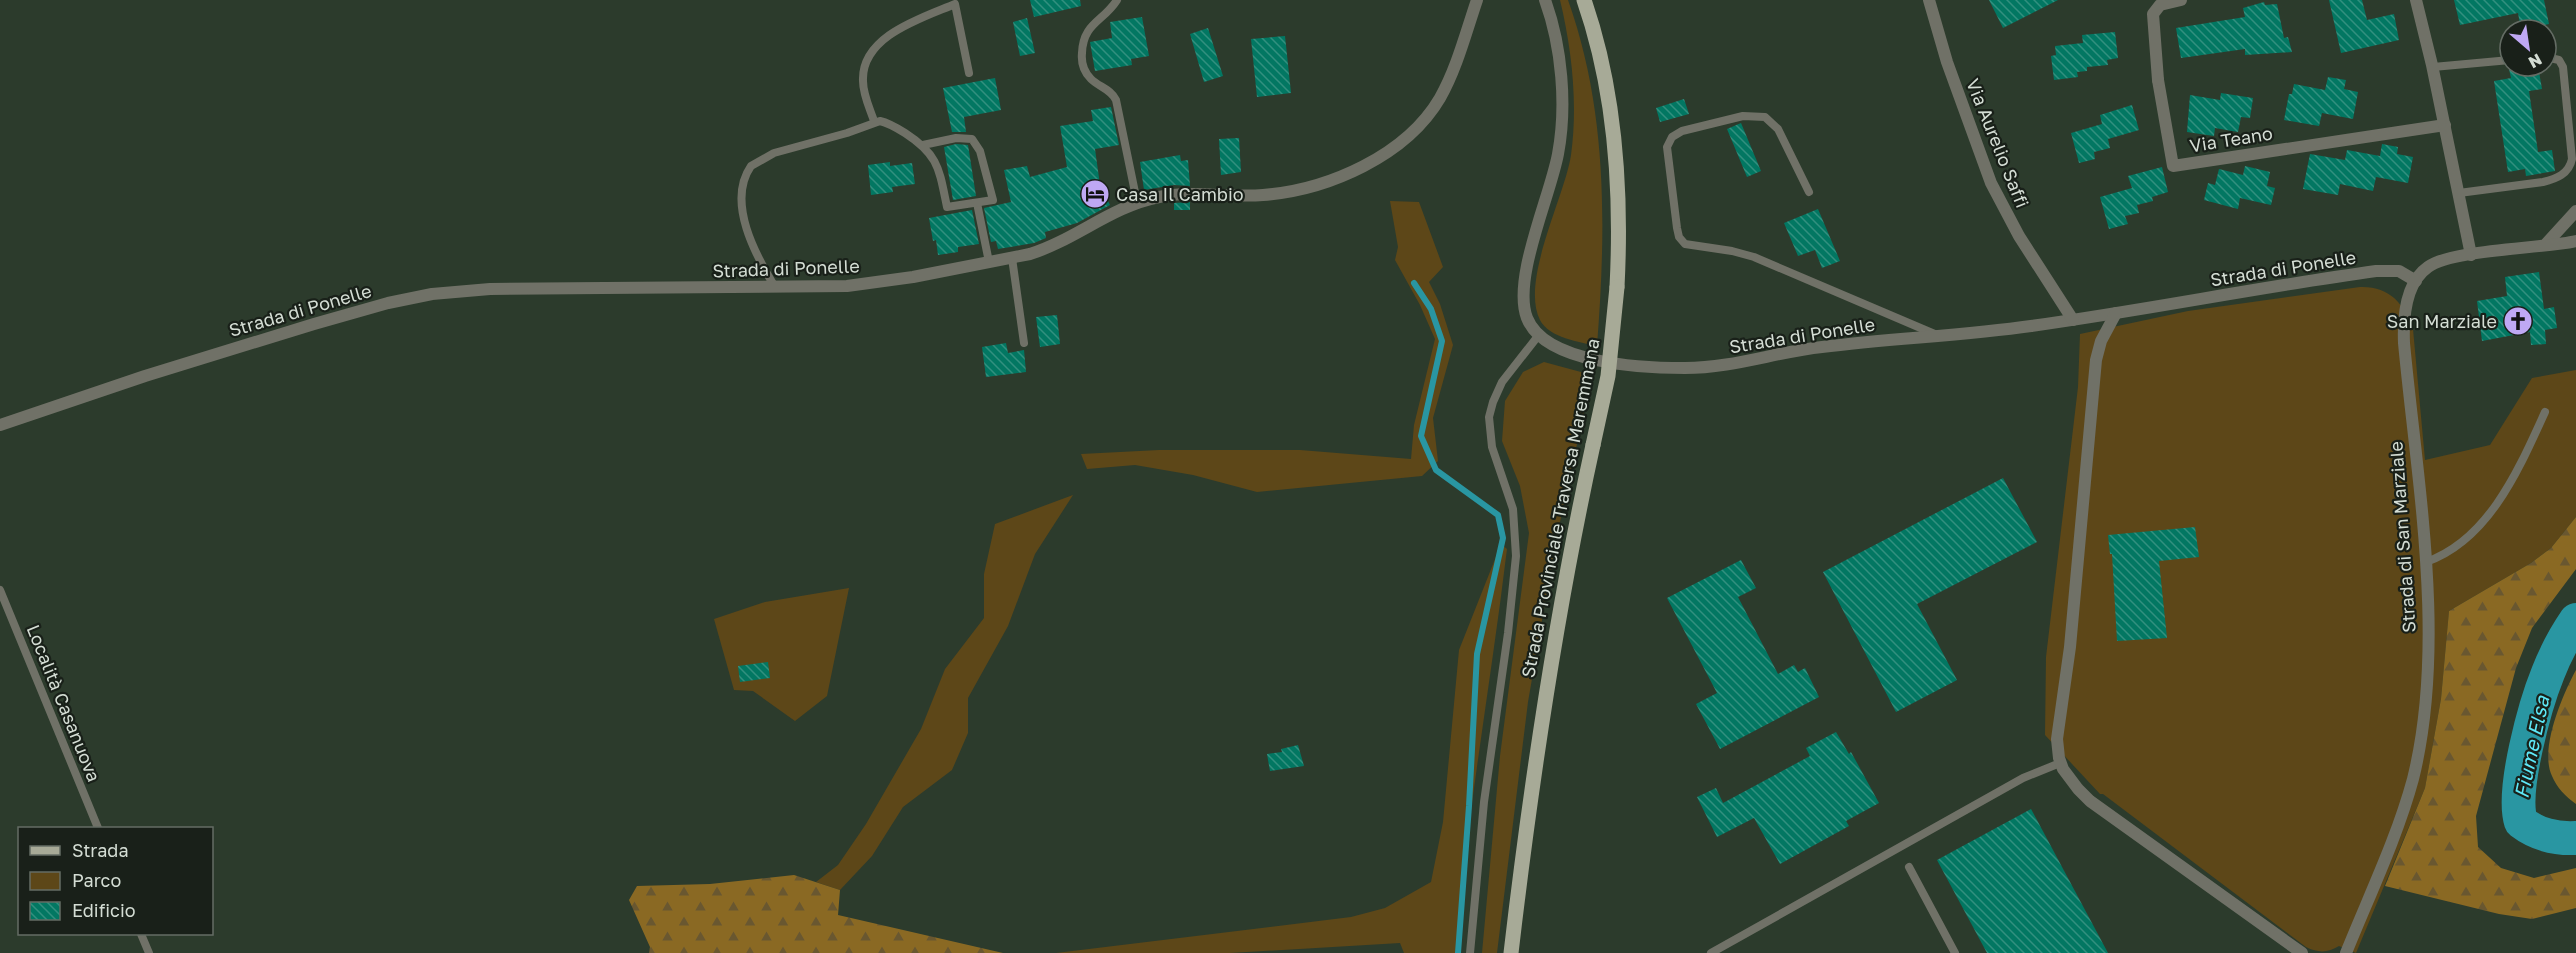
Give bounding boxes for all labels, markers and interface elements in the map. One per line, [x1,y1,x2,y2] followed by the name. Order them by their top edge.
[2498,18,2558,78] north arrow
[2525,49,2545,73] text: N
[1962,75,2034,211] street label: Via Aurelio Saffi
[2188,122,2274,156] street label: Via Teano
[1079,178,1111,210] hotel icon: Casa Il Cambio
[1116,183,1244,205] place label: Casa Il Cambio
[2209,246,2357,290] street label: Strada di Ponelle
[712,254,860,282] street label: Strada di Ponelle
[226,279,374,341] street label: Strada di Ponelle
[2502,305,2534,337] church icon: San Marziale
[2387,310,2497,332] place label: San Marziale
[1728,313,1876,357] street label: Strada di Ponelle
[1516,336,1604,680] street label: Strada Provinciale Traversa Maremmana
[2384,441,2420,633] street label: Strada di San Marziale
[22,621,106,785] street label: Località Casanuova
[2508,693,2554,800] water label: Fiume Elsa
[18,827,213,935] legend
[72,839,129,861] text: Strada
[72,869,121,891] text: Parco
[72,899,136,921] text: Edificio

